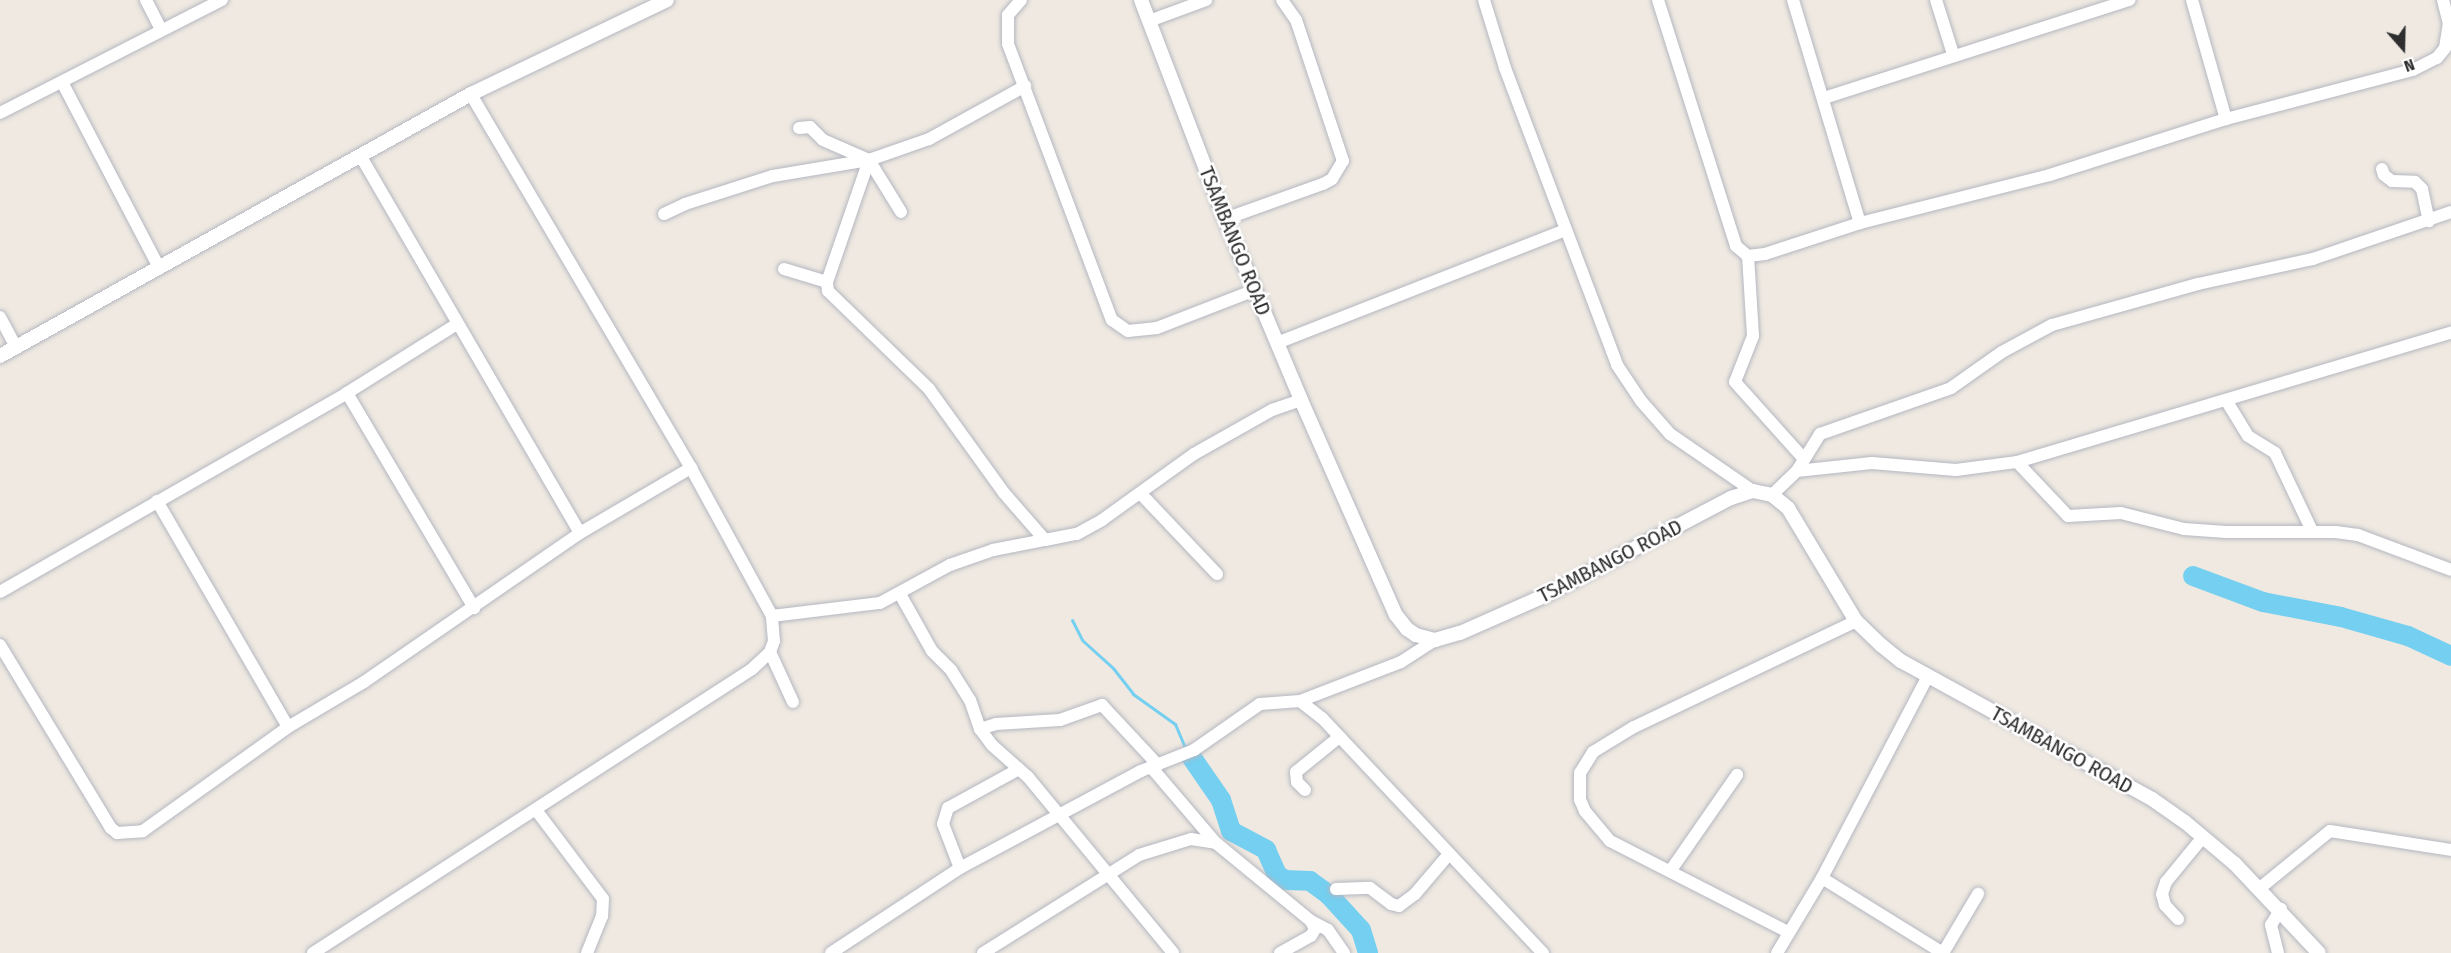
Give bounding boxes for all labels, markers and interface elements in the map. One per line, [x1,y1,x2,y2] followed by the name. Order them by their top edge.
[2373,18,2433,78] north arrow
[2402,55,2417,76] text: N
[1194,163,1276,319] street label: TSAMBANGO ROAD
[1534,514,1686,608] street label: TSAMBANGO ROAD
[1987,701,2137,799] street label: TSAMBANGO ROAD

